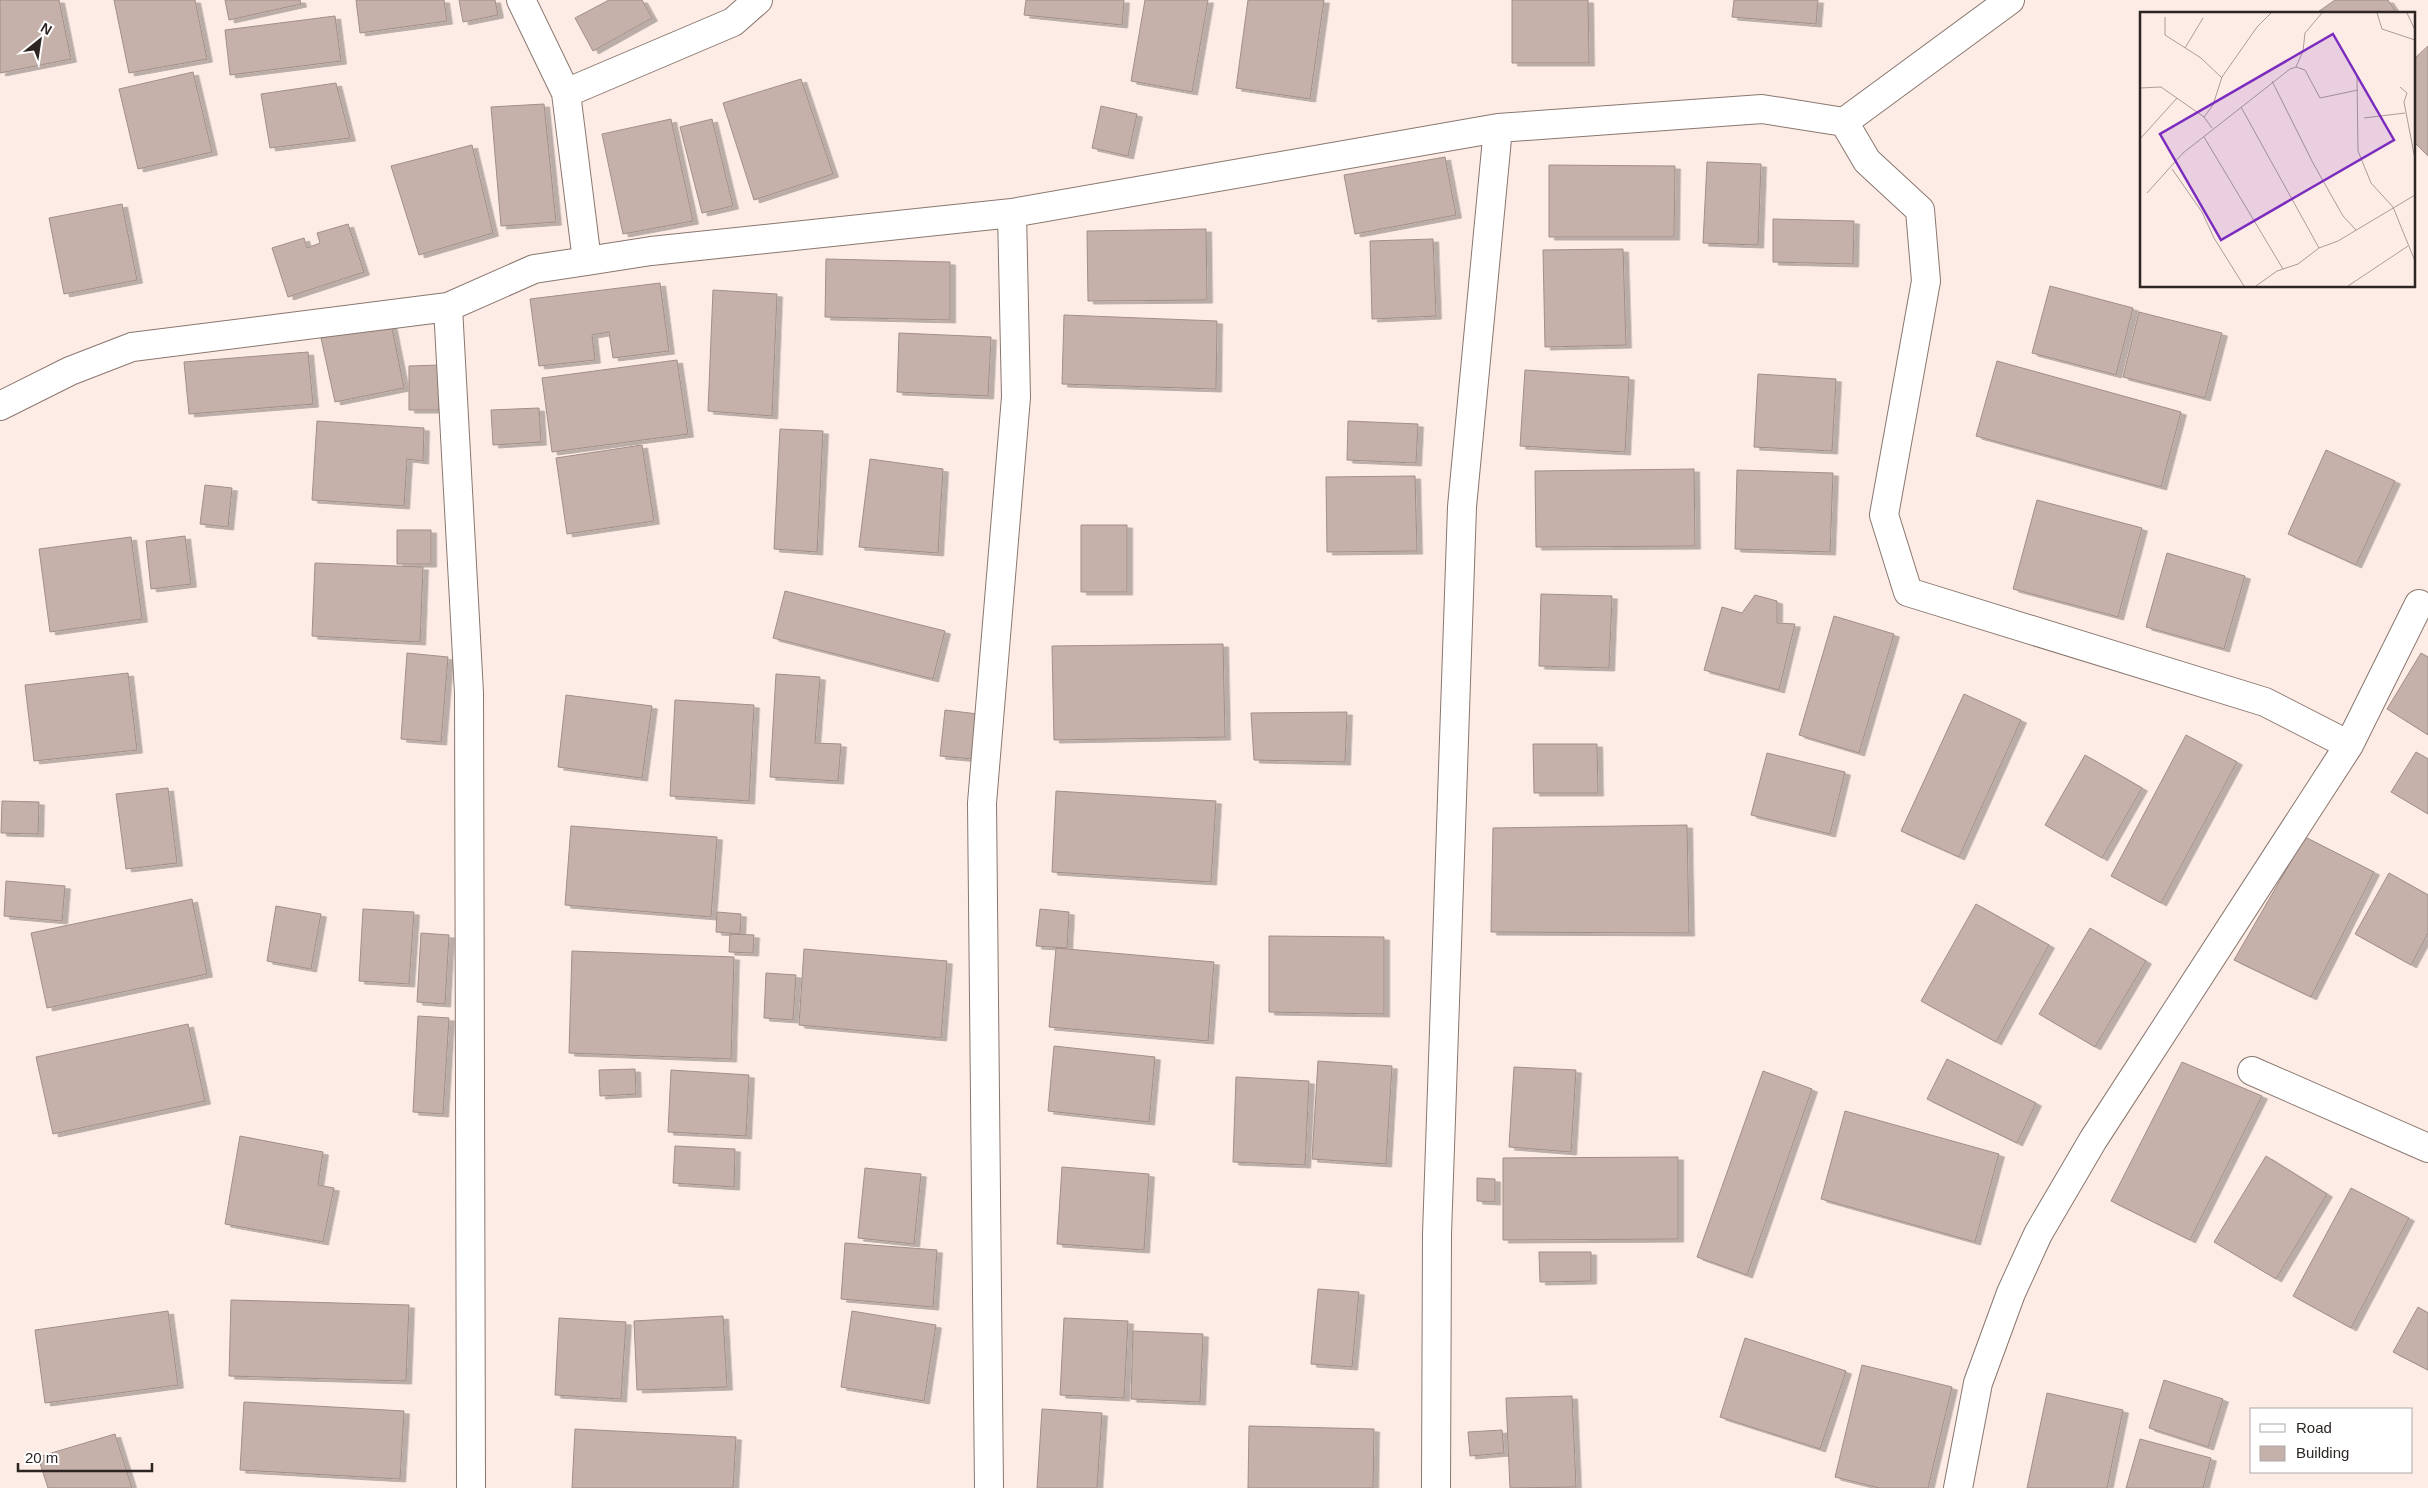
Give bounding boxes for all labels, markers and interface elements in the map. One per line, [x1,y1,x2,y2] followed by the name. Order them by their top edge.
[2140,12,2416,288] inset map
[15,15,65,65] north arrow
[38,19,55,38] text: N
[2250,1408,2413,1473] legend
[2296,1419,2332,1436] text: Road
[18,1440,151,1472] scale bar
[2296,1444,2349,1461] text: Building
[25,1449,58,1466] text: 20 m

